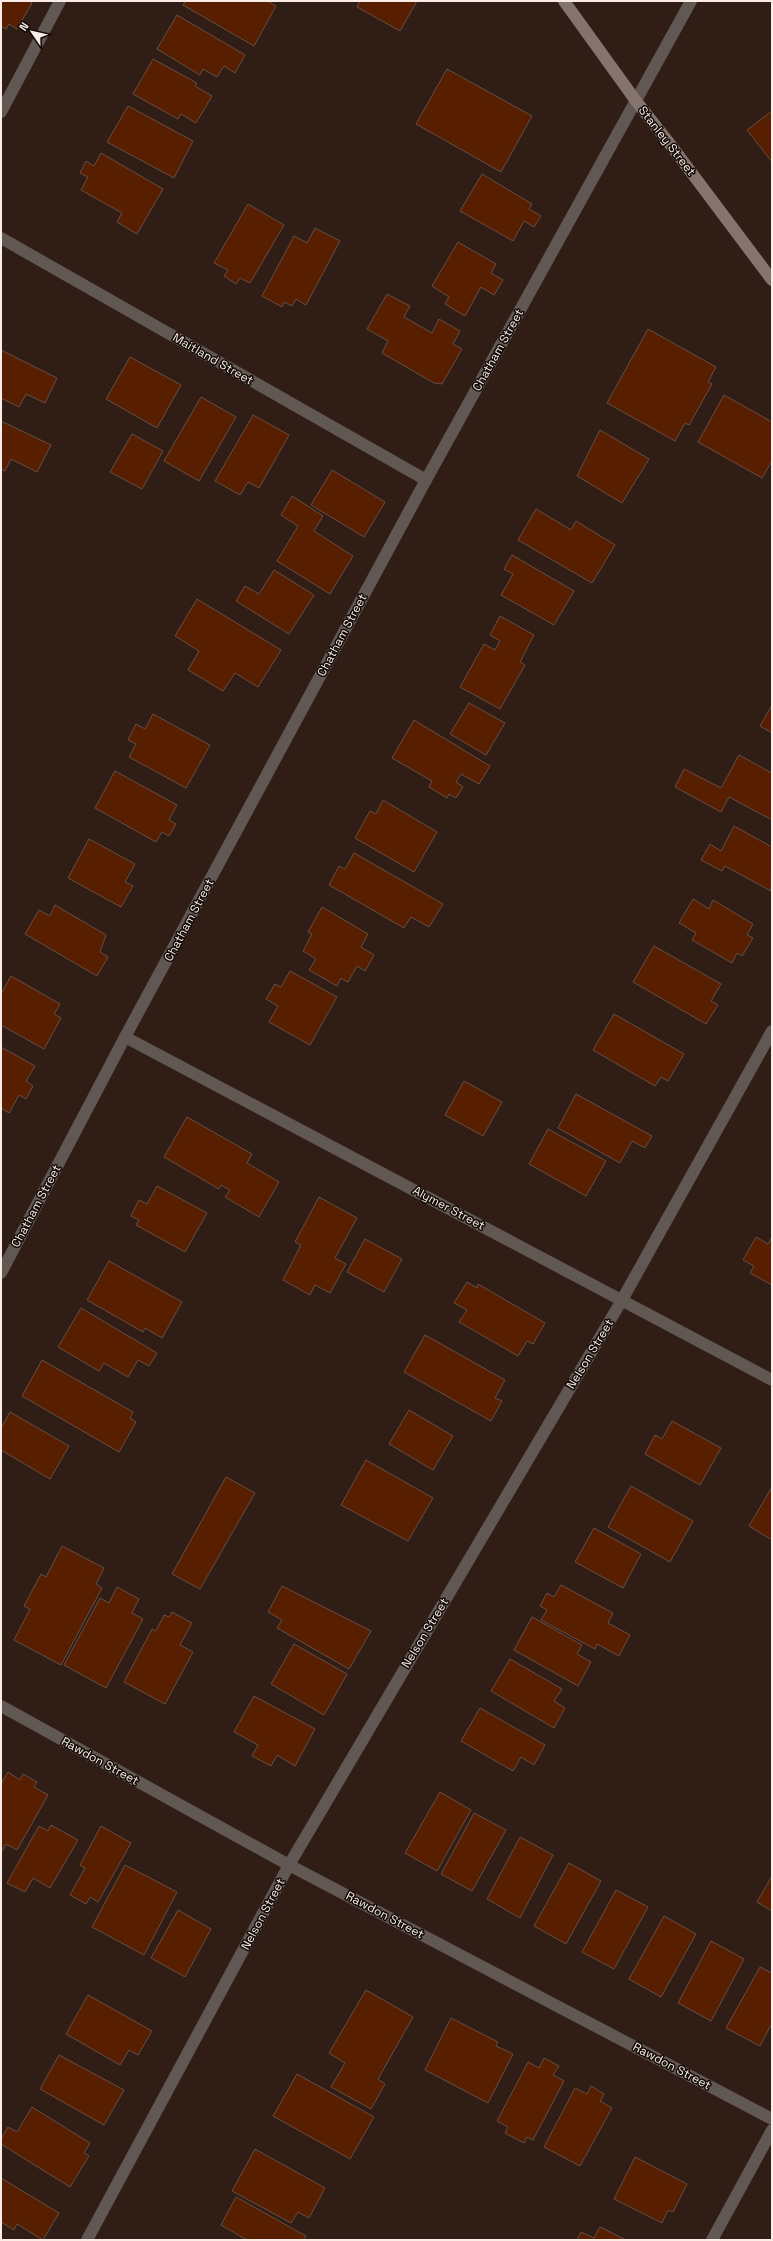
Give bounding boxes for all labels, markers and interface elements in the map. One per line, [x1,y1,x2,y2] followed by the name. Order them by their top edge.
[12,12,52,52] north arrow
[16,19,32,33] text: N
[635,103,699,179] street label: Stanley Street
[469,306,527,394] street label: Chatham Street
[170,329,256,389] street label: Maitland Street
[313,591,371,679] street label: Chatham Street
[160,876,218,964] street label: Chatham Street
[7,1162,65,1250] street label: Chatham Street
[410,1182,488,1234] street label: Alymer Street
[563,1316,617,1392] street label: Nelson Street
[398,1595,452,1671] street label: Nelson Street
[58,1733,142,1789] street label: Rawdon Street
[237,1875,289,1953] street label: Nelson Street
[343,1888,427,1942] street label: Rawdon Street
[630,2039,714,2093] street label: Rawdon Street

